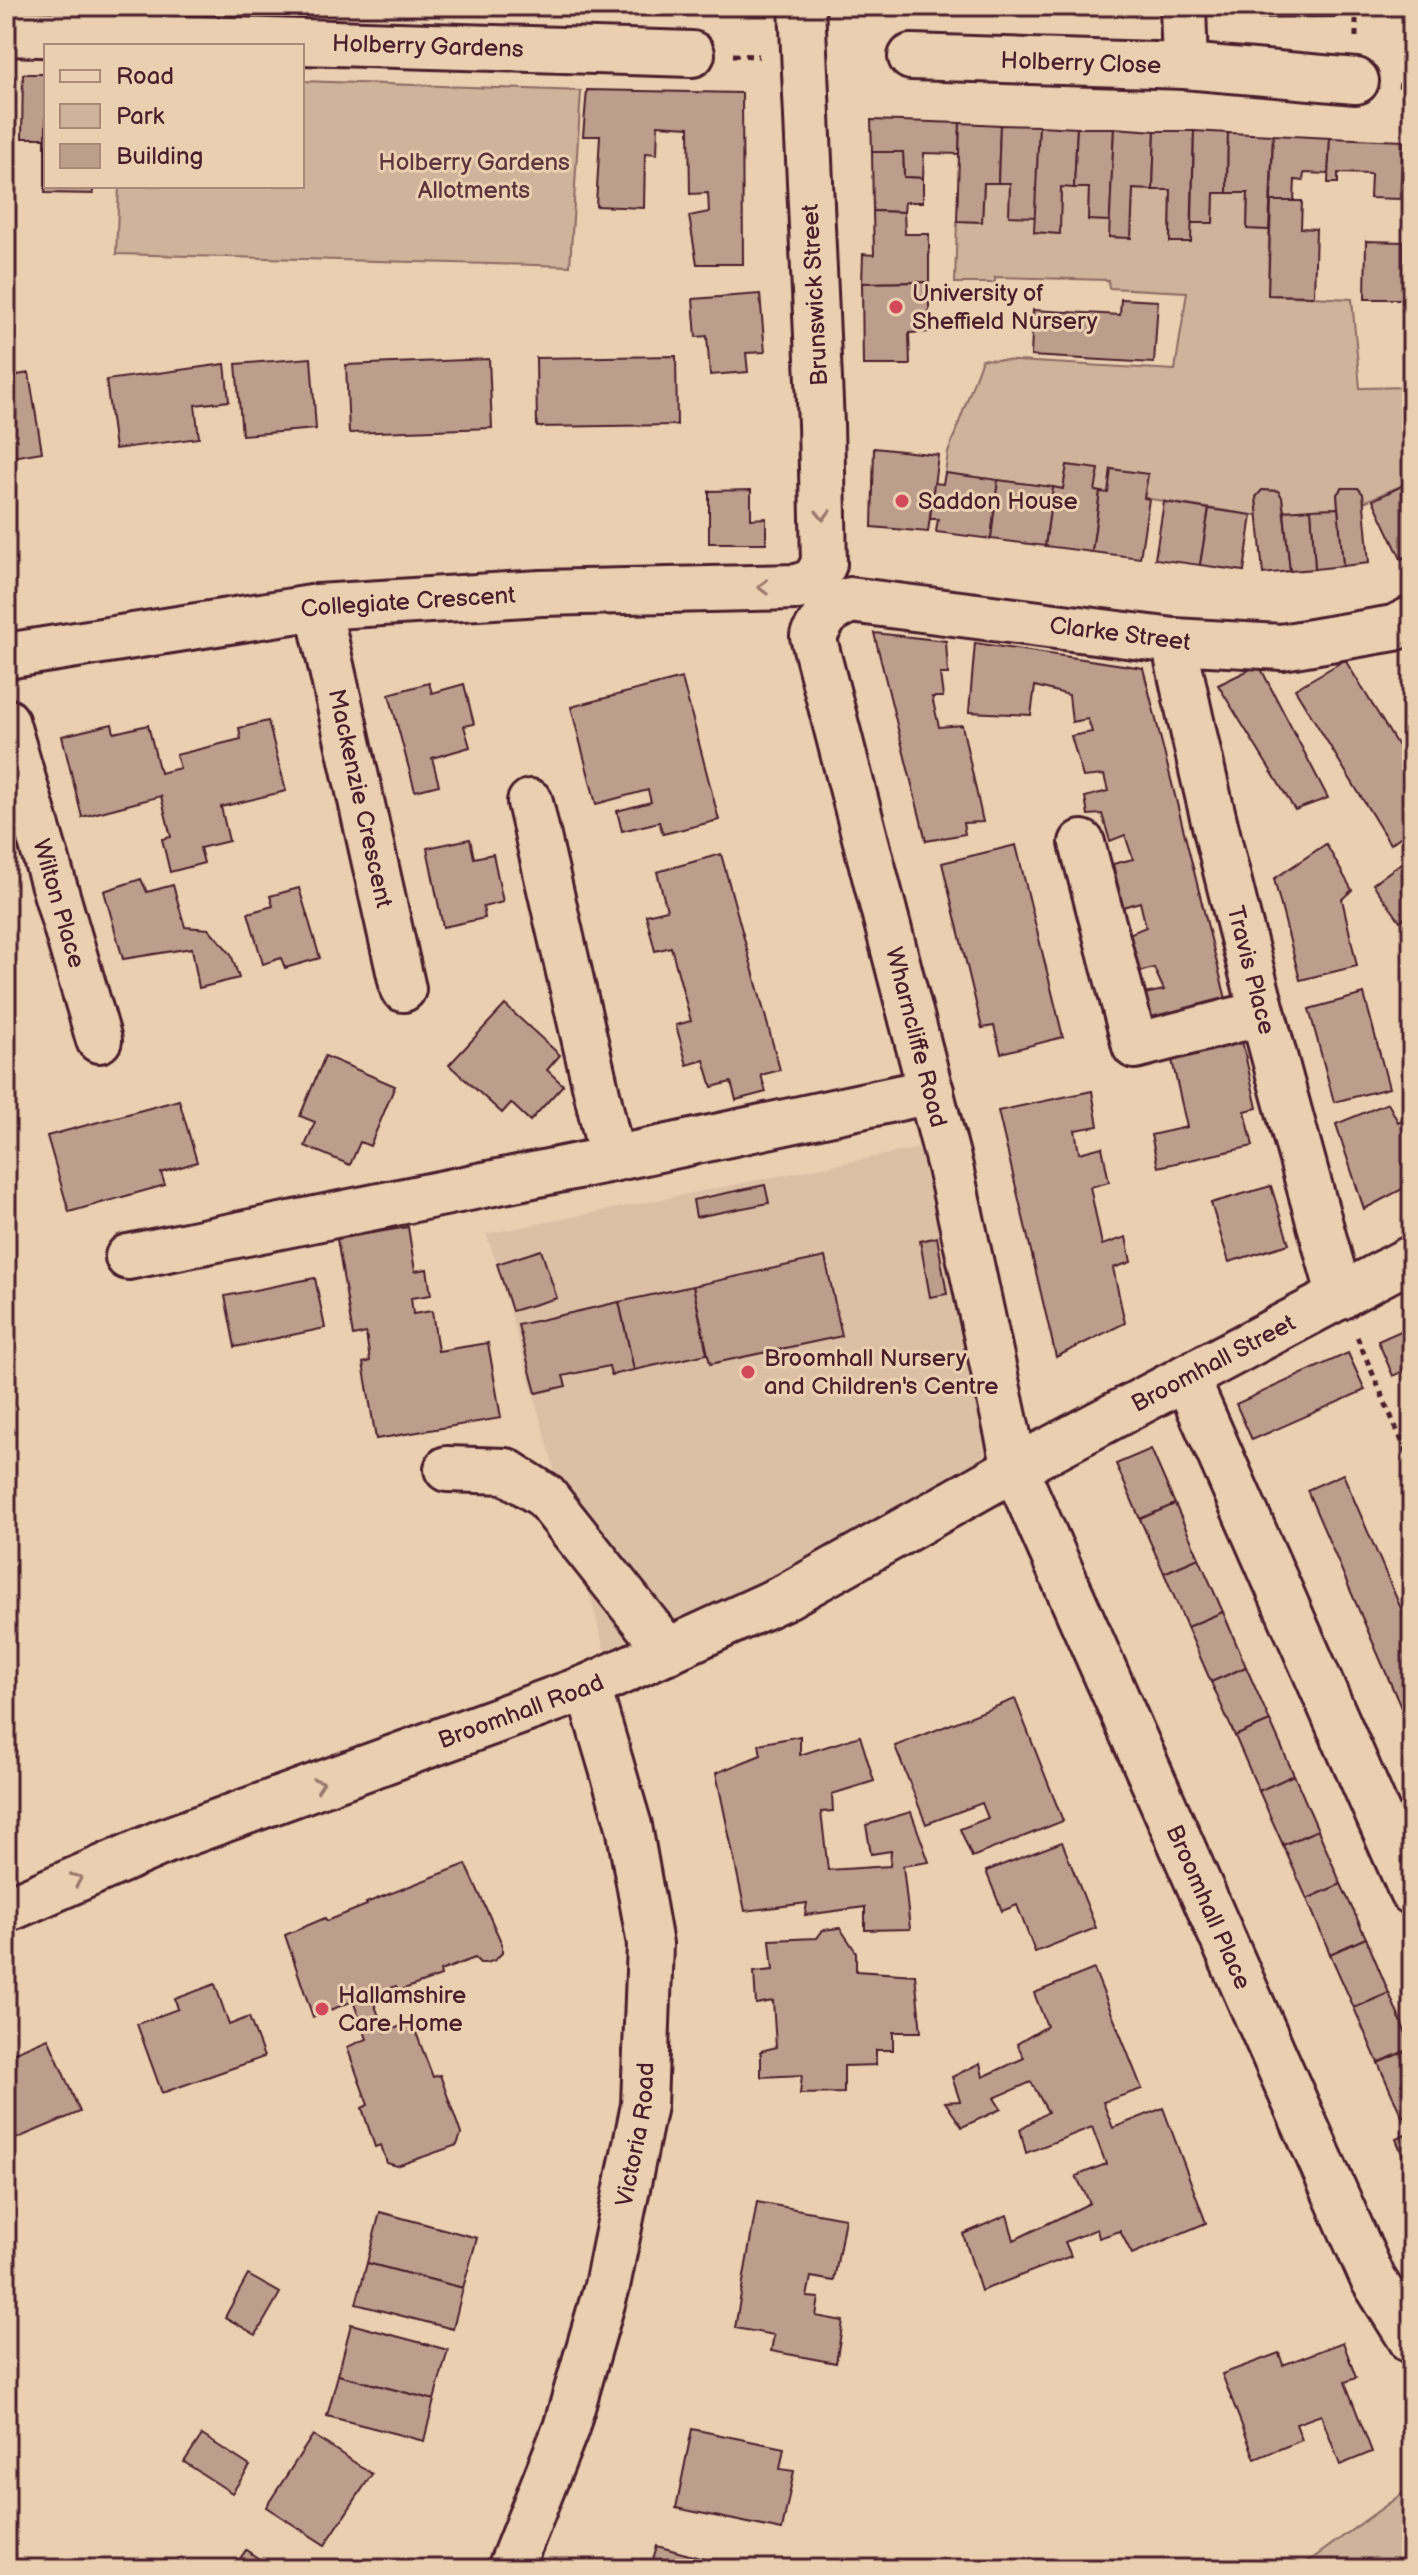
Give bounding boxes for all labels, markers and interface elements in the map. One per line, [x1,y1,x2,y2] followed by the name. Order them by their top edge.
[331,28,524,63] street label: Holberry Gardens
[44,44,304,188] legend
[1000,45,1162,80] street label: Holberry Close
[116,62,174,91] text: Road
[116,102,164,131] text: Park
[116,142,203,171] text: Building
[378,148,570,205] park label: Holberry Gardens Allotments
[796,203,834,387] street label: Brunswick Street
[912,279,1098,336] place label: University of Sheffield Nursery
[887,298,905,316] marker: University of Sheffield Nursery
[918,487,1078,516] place label: Saddon House
[893,492,911,510] marker: Saddon House
[814,509,832,522] one-way arrow
[756,578,769,596] one-way arrow
[298,580,517,624] street label: Collegiate Crescent
[1048,611,1193,657] street label: Clarke Street
[322,686,399,911] street label: Mackenzie Crescent
[27,836,92,971] street label: Wilton Place
[1221,903,1282,1037] street label: Travis Place
[879,944,954,1130] street label: Wharncliffe Road
[1126,1308,1301,1418] street label: Broomhall Street
[764,1344,998,1401] place label: Broomhall Nursery and Children's Centre
[739,1363,757,1381] marker: Broomhall Nursery and Children's Centre
[434,1667,608,1755] street label: Broomhall Road
[312,1778,326,1794] one-way arrow
[1160,1820,1258,1994] street label: Broomhall Place
[69,1873,84,1889] one-way arrow
[338,1981,466,2038] place label: Hallamshire Care Home
[313,2000,331,2018] marker: Hallamshire Care Home
[609,2062,660,2209] street label: Victoria Road

